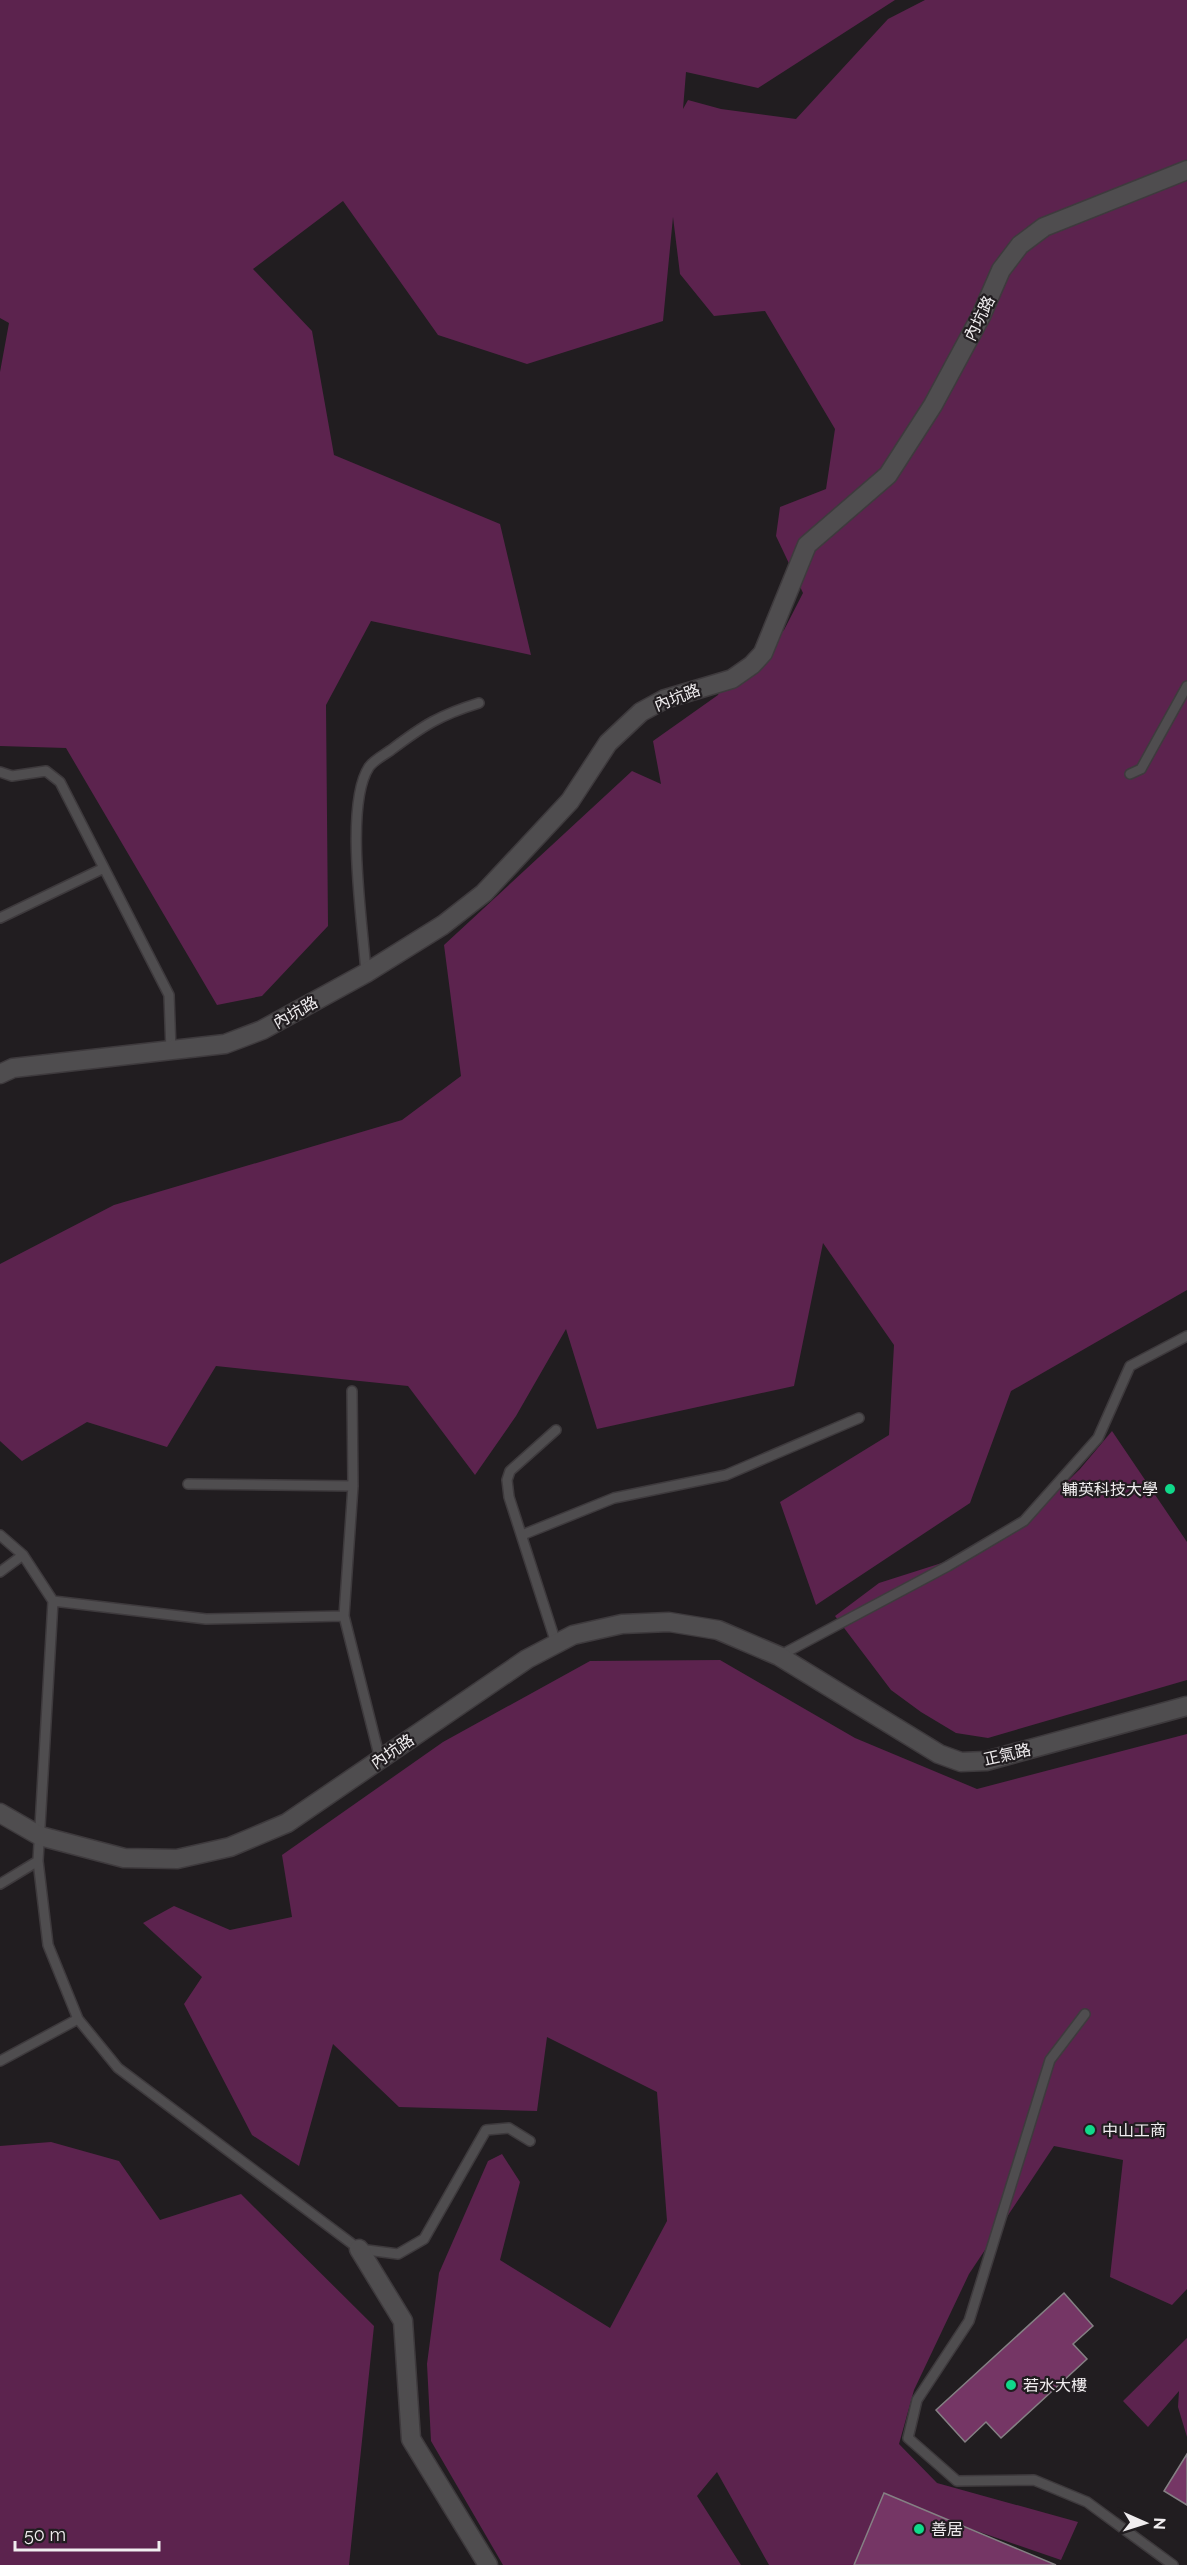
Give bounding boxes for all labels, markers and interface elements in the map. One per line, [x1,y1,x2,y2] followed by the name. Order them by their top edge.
[960,292,999,344] street label: 內坑路
[651,680,703,715] street label: 內坑路
[270,992,321,1032] street label: 內坑路
[1062,1480,1158,1499] place label: 輔英科技大學
[1163,1482,1177,1496] marker: 輔英科技大學
[367,1730,417,1773] street label: 內坑路
[982,1740,1033,1769] street label: 正氣路
[1102,2121,1166,2140] place label: 中山工商
[1083,2123,1097,2137] marker: 中山工商
[1023,2376,1087,2395] place label: 若水大樓
[1004,2378,1018,2392] marker: 若水大樓
[1115,2493,1175,2553] north arrow
[15,2514,159,2552] scale bar
[1150,2517,1169,2530] text: N
[931,2520,963,2539] place label: 善居
[912,2522,926,2536] marker: 善居
[24,2524,66,2545] text: 50 m

